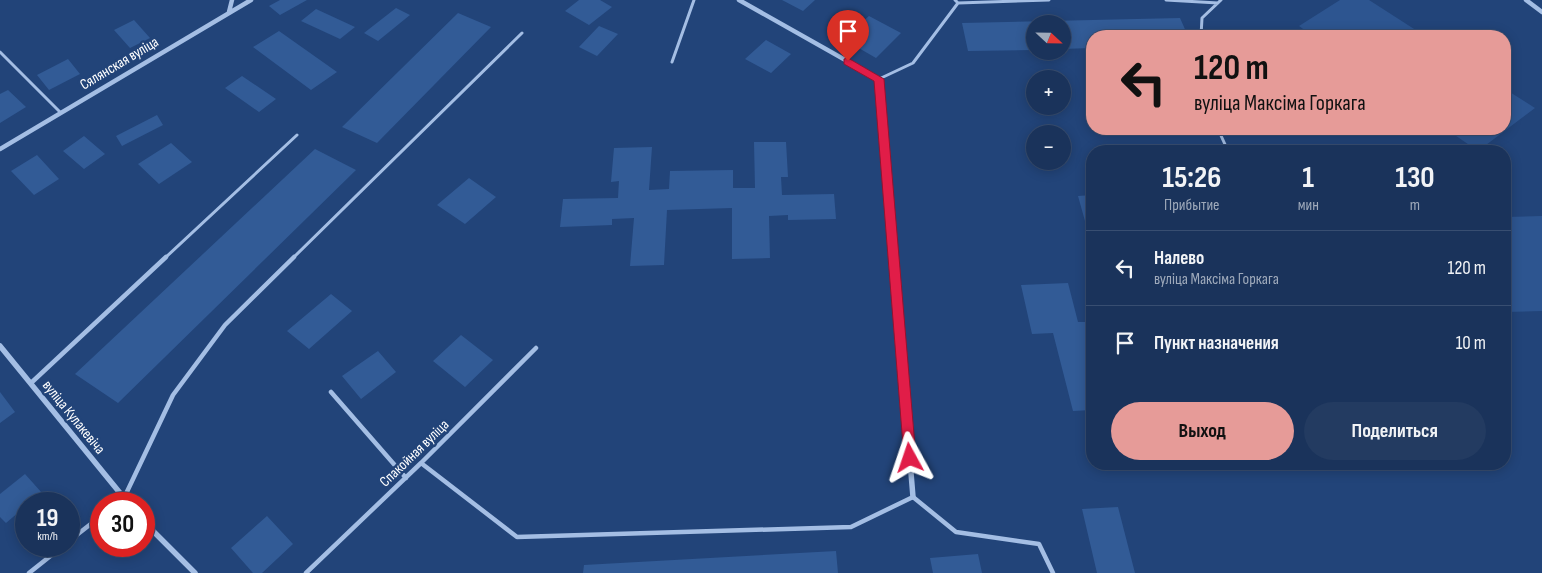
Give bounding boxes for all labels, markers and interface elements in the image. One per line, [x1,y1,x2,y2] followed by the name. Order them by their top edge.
[827,10,869,61] pin
[1026,15,1071,60] north arrow
[1026,15,1071,170] map controls
[834,17,862,45] icon: arrive
[76,32,162,94] street label: Сялянская вуліца
[1194,47,1269,90] text: 120 m
[1111,50,1176,115] icon: left
[1026,70,1071,115] button: +
[1194,90,1366,117] text: вуліца Максіма Горкага
[1026,125,1071,170] button: −
[1162,160,1221,196] text: 15:26
[1302,160,1314,196] text: 1
[1395,160,1435,196] text: 130
[1164,196,1220,215] text: Прибытие
[1298,196,1319,215] text: мин
[1410,196,1420,215] text: m
[1154,247,1204,270] text: Налево
[1111,254,1139,282] icon: left
[1448,257,1486,280] text: 120 m
[1154,270,1279,289] text: вуліца Максіма Горкага
[1111,329,1139,357] icon: arrive
[1154,332,1279,355] text: Пункт назначения
[1456,332,1486,355] text: 10 m
[38,376,109,458] street label: вуліца Кулакевіча
[1111,402,1294,460] button: Выход
[1304,402,1486,460] button: Поделиться
[376,415,453,491] street label: Спакойная вуліца
[883,431,935,483] position arrow
[90,492,155,557] speed limit sign: 30
[37,503,58,534] text: 19
[37,529,58,544] text: km/h

